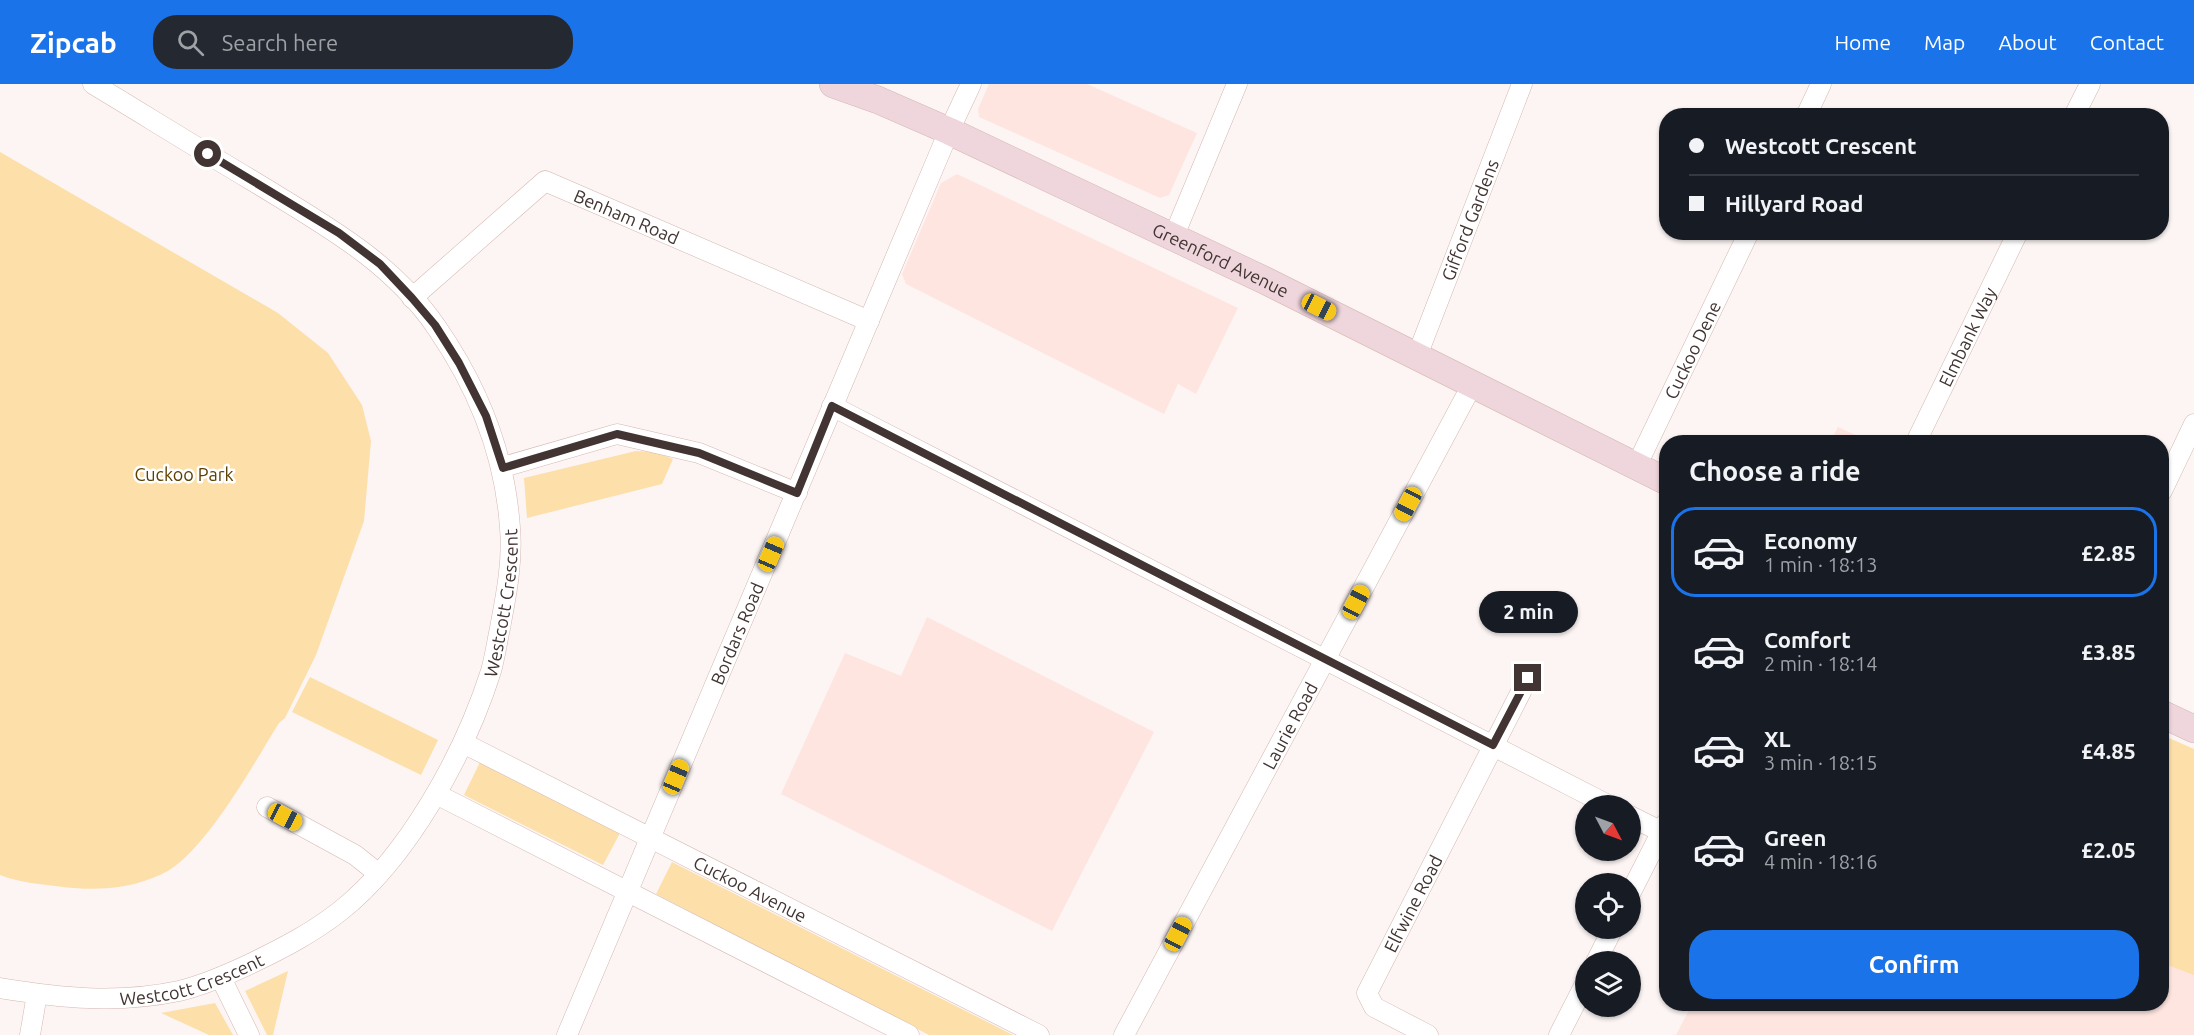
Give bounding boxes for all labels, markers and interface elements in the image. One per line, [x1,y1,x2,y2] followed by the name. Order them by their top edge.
[153,15,573,69] search box
[174,26,207,59] icon: search
[30,27,117,58] text: Zipcab
[222,30,338,55] text: Search here
[1834,30,1891,54] text: Home
[1924,30,1965,54] text: Map
[1998,30,2057,54] text: About
[2090,30,2164,54] text: Contact
[1725,133,1916,158] text: Westcott Crescent
[194,140,221,167] route start
[1437,156,1502,283] street label: Gifford Gardens
[571,185,682,248] street label: Benham Road
[1725,191,1863,216] text: Hillyard Road
[1150,219,1292,301] street label: Greenford Avenue
[1935,284,2000,390] street label: Elmbank Way
[1299,291,1339,323] car
[1660,298,1724,402] street label: Cuckoo Dene
[1689,456,1861,486] text: Choose a ride
[134,464,234,484] park label: Cuckoo Park
[1392,484,1424,524] car
[1692,525,1746,579] icon: car
[480,528,521,679] street label: Westcott Crescent
[1764,528,1857,553] text: Economy
[756,534,786,574] car
[2081,540,2136,565] text: £2.85
[1764,553,1878,576] text: 1 min · 18:13
[706,579,767,687] street label: Bordars Road
[1340,582,1372,622] car
[1478,591,1577,633] callout: 2 min
[1503,600,1554,623] text: 2 min
[1692,624,1746,678] icon: car
[1764,627,1851,652] text: Comfort
[2081,639,2136,664] text: £3.85
[1764,652,1878,675] text: 2 min · 18:14
[1514,664,1541,691] route end
[1258,679,1321,772] street label: Laurie Road
[1692,723,1746,777] icon: car
[1764,726,1791,751] text: XL
[2081,738,2136,763] text: £4.85
[1764,751,1878,774] text: 3 min · 18:15
[661,757,691,797] car
[1575,795,1641,861] north arrow
[1575,795,1641,1017] map controls
[265,801,305,833] car
[1692,822,1746,876] icon: car
[1764,825,1826,850] text: Green
[2081,837,2136,862] text: £2.05
[1764,850,1878,873] text: 4 min · 18:16
[690,852,810,926] street label: Cuckoo Avenue
[1380,852,1446,955] street label: Elfwine Road
[1575,873,1641,939] button: locate
[1162,914,1194,954] car
[1689,930,2139,999] button: Confirm
[119,949,267,1008] street label: Westcott Crescent
[1575,951,1641,1017] button: layers

